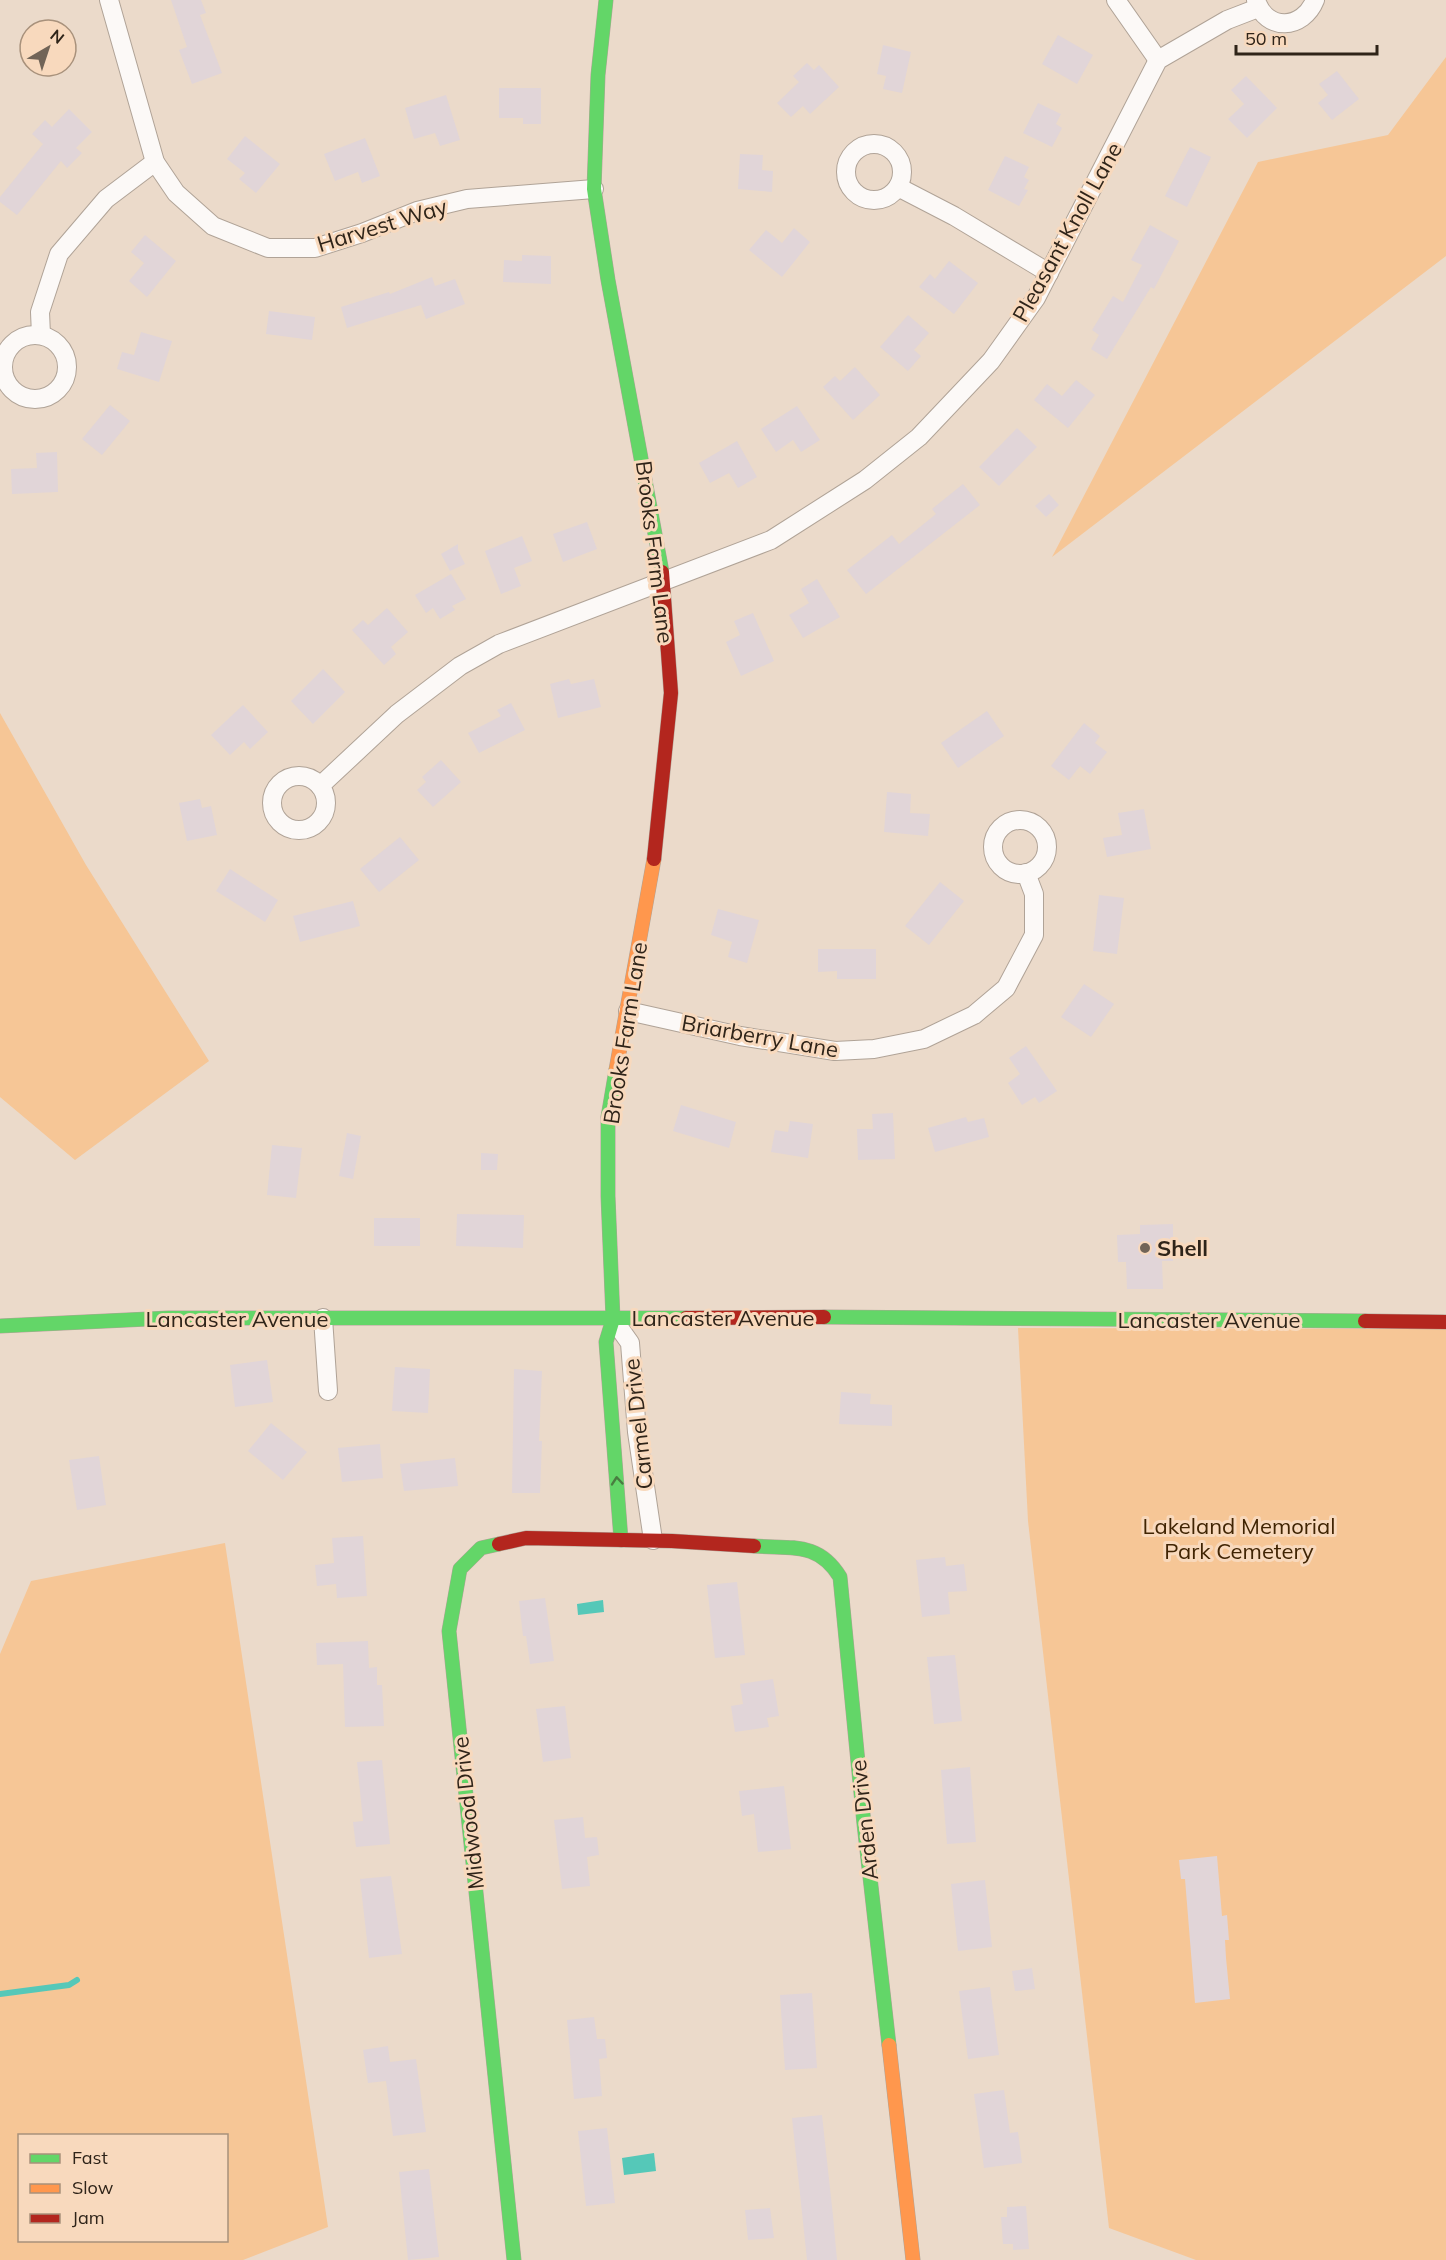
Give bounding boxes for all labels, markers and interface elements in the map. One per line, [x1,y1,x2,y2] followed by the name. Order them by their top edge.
[18,18,78,78] north arrow
[1236,18,1377,56] scale bar
[46,25,68,48] text: N
[1245,27,1287,50] text: 50 m
[1006,137,1128,327] street label: Pleasant Knoll Lane
[314,192,451,258] street label: Harvest Way
[630,459,680,645] street label: Brooks Farm Lane
[597,940,653,1126] street label: Brooks Farm Lane
[679,1008,841,1064] street label: Briarberry Lane
[1157,1234,1208,1262] place label: Shell
[1138,1241,1152,1255] marker: Shell
[632,1304,814,1332] street label: Lancaster Avenue
[146,1305,328,1333] street label: Lancaster Avenue
[1118,1306,1300,1334] street label: Lancaster Avenue
[617,1357,659,1491] street label: Carmel Drive
[610,1477,623,1486] one-way arrow
[1143,1512,1335,1565] park label: Lakeland Memorial Park Cemetery
[446,1735,490,1891] street label: Midwood Drive
[844,1758,884,1882] street label: Arden Drive
[18,2134,228,2242] legend
[72,2146,108,2169] text: Fast
[72,2176,114,2199] text: Slow
[72,2206,105,2229] text: Jam

